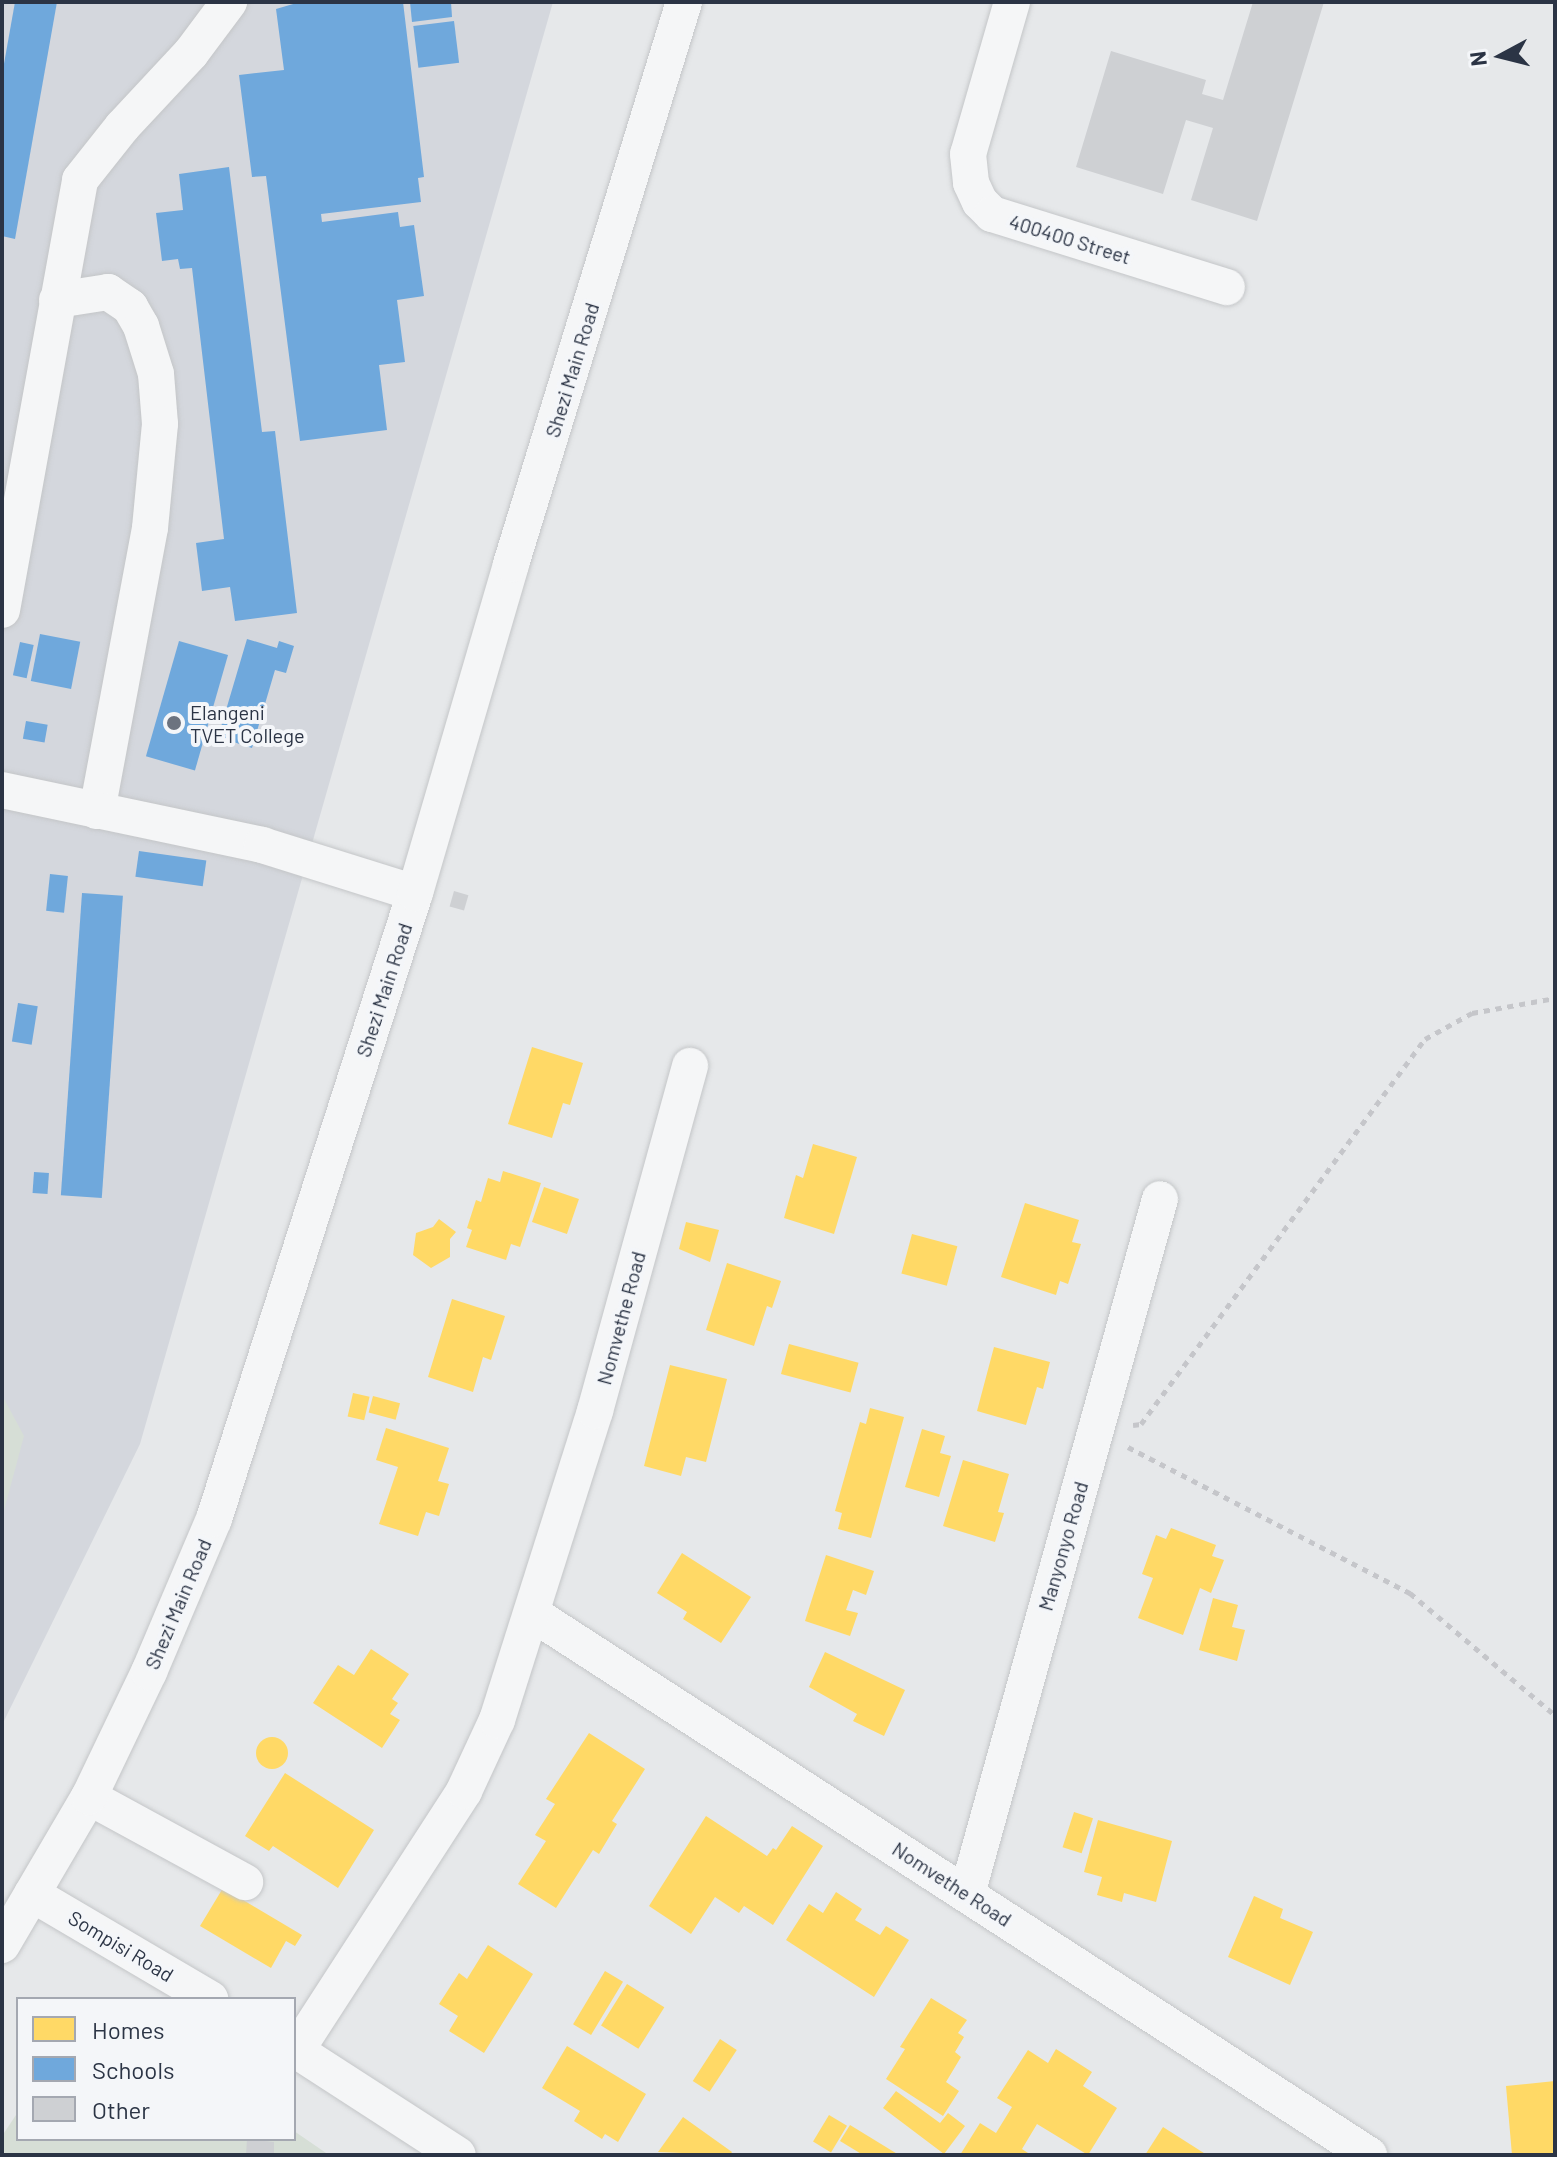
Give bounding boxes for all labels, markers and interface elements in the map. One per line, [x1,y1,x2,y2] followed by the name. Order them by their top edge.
[1461,16,1541,96] north arrow
[1463,50,1491,68] text: N
[1006,209,1134,269] street label: 400400 Street
[540,300,604,440] street label: Shezi Main Road
[190,700,305,747] place label: Elangeni TVET College
[165,714,183,732] marker: Elangeni TVET College
[351,920,417,1060] street label: Shezi Main Road
[592,1249,650,1387] street label: Nomvethe Road
[1033,1479,1093,1613] street label: Manyonyo Road
[140,1535,216,1673] street label: Shezi Main Road
[888,1837,1016,1931] street label: Nomvethe Road
[64,1905,178,1987] street label: Sompisi Road
[16,1997,296,2141] legend
[92,2015,165,2044] text: Homes
[92,2055,175,2084] text: Schools
[92,2095,150,2124] text: Other

